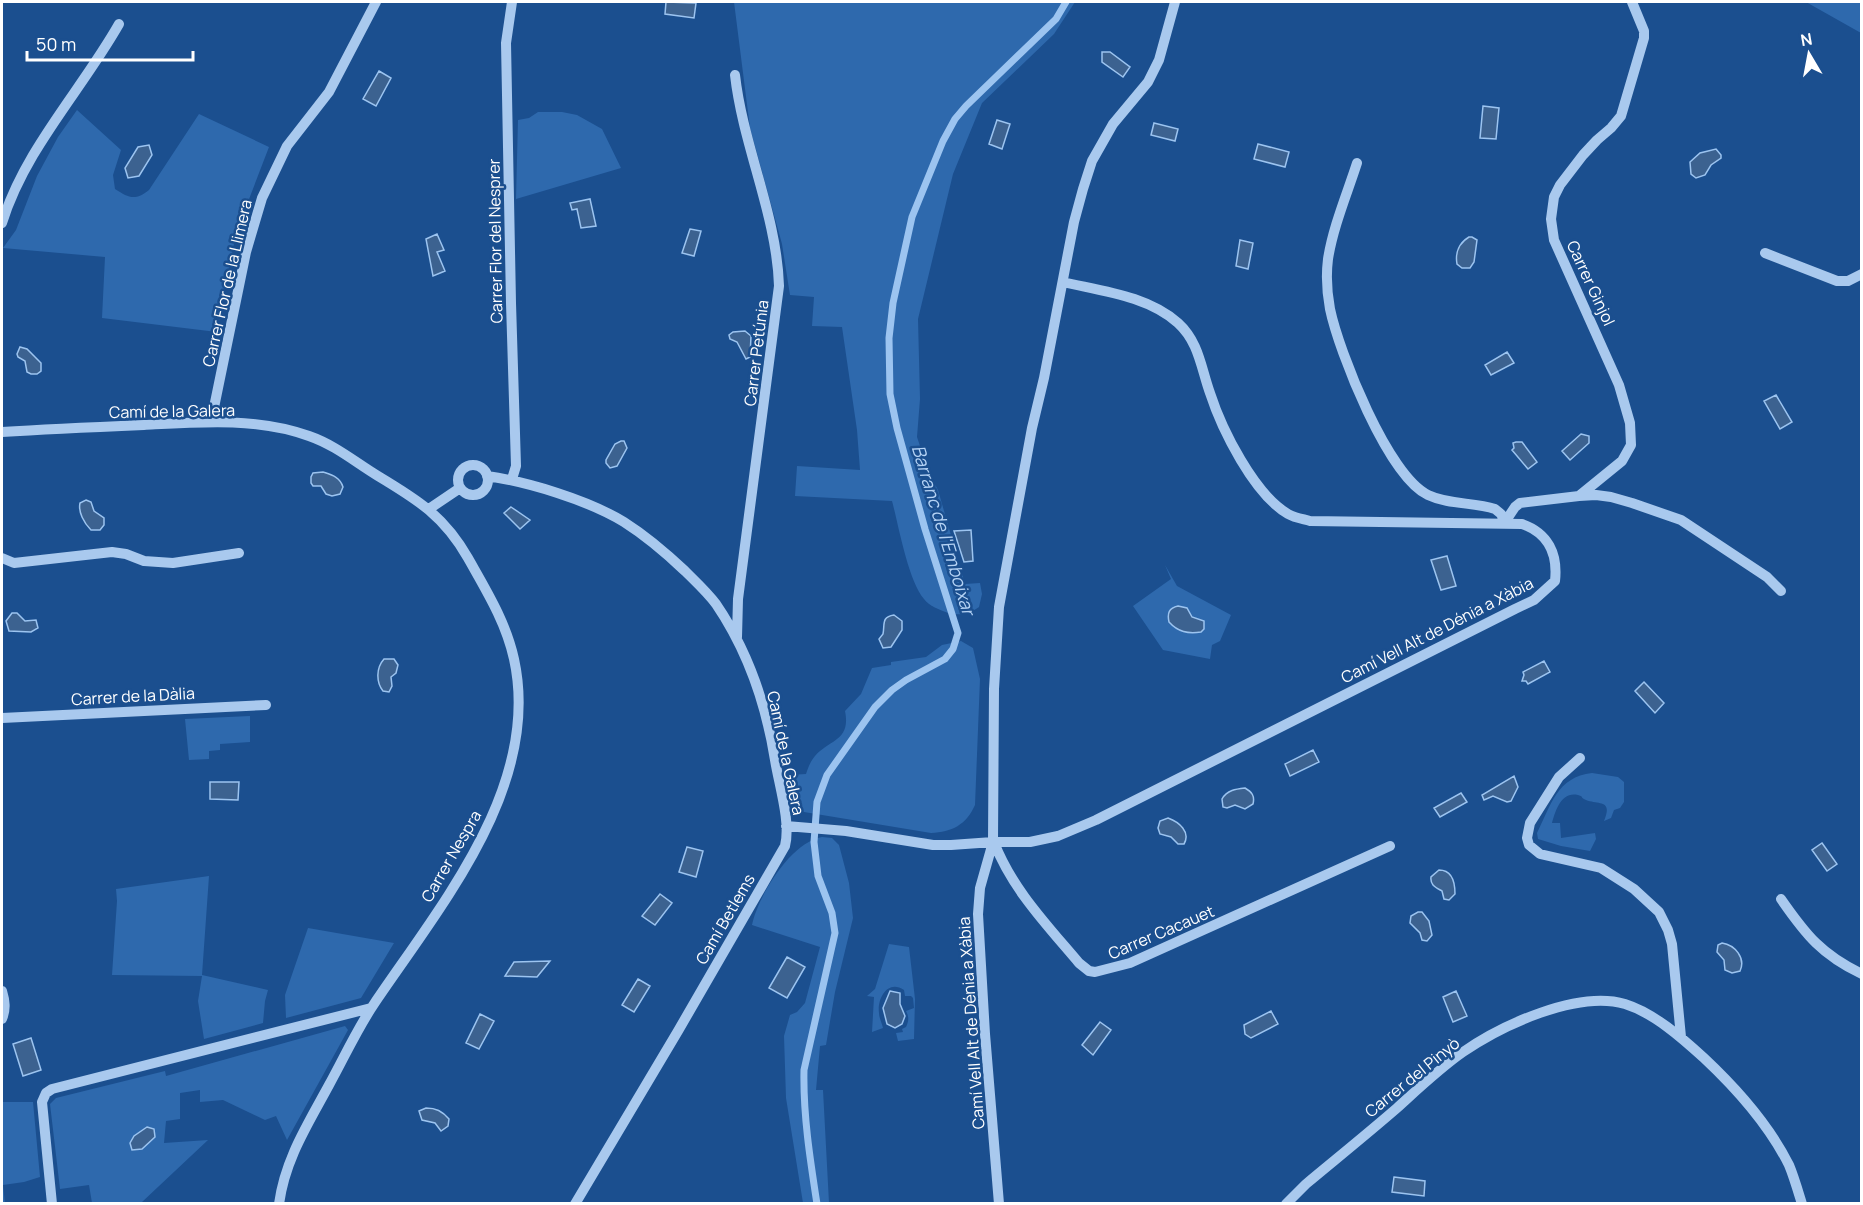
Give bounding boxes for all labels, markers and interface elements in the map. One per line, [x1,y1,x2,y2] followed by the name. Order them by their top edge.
[27,24,194,62] scale bar
[1779,24,1839,84] north arrow
[1799,27,1814,51] text: N
[36,32,76,56] text: 50 m
[483,158,507,324] street label: Carrer Flor del Nesprer
[197,197,257,369] street label: Carrer Flor de la Llimera
[1562,237,1620,329] street label: Carrer Ginjol
[739,299,773,407] street label: Carrer Petúnia
[109,399,235,423] street label: Camí de la Galera
[907,442,982,620] water label: Barranc de l'Emboixar
[1337,572,1537,688] street label: Camí Vell Alt de Dénia a Xàbia
[71,682,195,710] street label: Carrer de la Dàlia
[762,689,810,817] street label: Camí de la Galera
[416,806,486,906] street label: Carrer Nespra
[690,870,760,968] street label: Camí Betlems
[1105,900,1217,964] street label: Carrer Cacauet
[953,916,989,1130] street label: Camí Vell Alt de Dénia a Xàbia
[1360,1032,1464,1122] street label: Carrer del Pinyò

